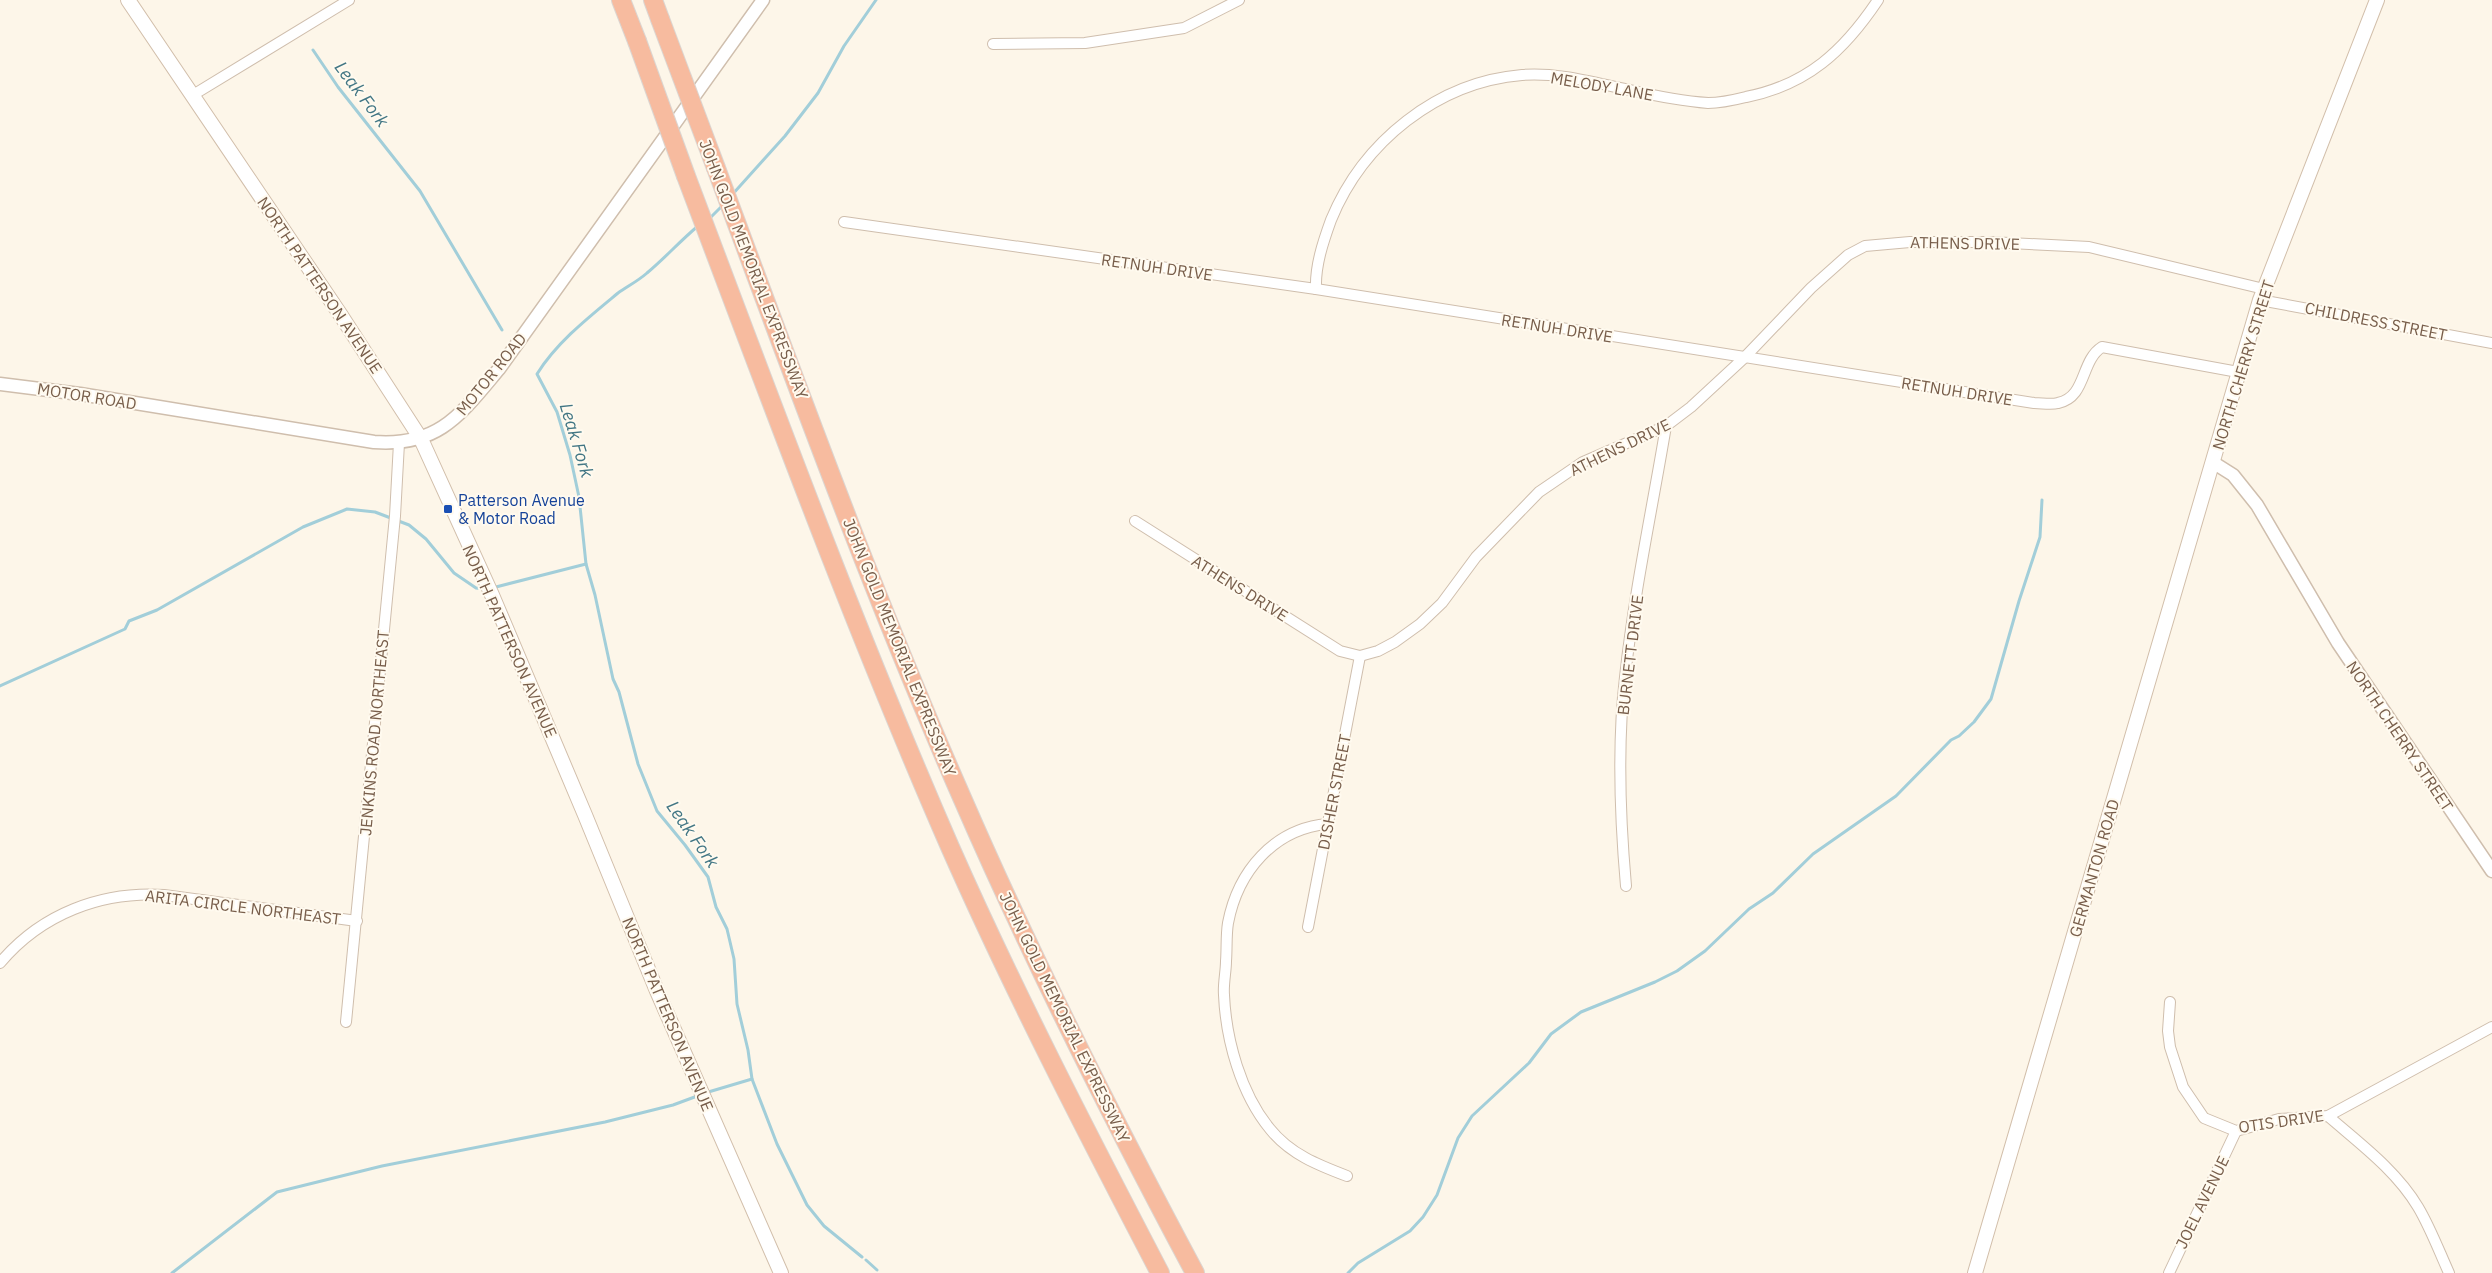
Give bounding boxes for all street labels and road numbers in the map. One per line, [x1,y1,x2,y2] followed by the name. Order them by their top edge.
[1549,67,1655,105] street label: MELODY LANE
[695,137,813,402] street label: JOHN GOLD MEMORIAL EXPRESSWAY
[253,193,387,377] street label: NORTH PATTERSON AVENUE
[1910,232,2020,254] street label: ATHENS DRIVE
[1100,249,1214,285] street label: RETNUH DRIVE
[2208,278,2278,452] street label: NORTH CHERRY STREET
[2303,297,2449,345] street label: CHILDRESS STREET
[1500,309,1614,347] street label: RETNUH DRIVE
[452,329,530,419] street label: MOTOR ROAD
[1900,372,2014,410] street label: RETNUH DRIVE
[36,378,138,414] street label: MOTOR ROAD
[1566,414,1674,480] street label: ATHENS DRIVE
[839,515,961,779] street label: JOHN GOLD MEMORIAL EXPRESSWAY
[458,541,562,741] street label: NORTH PATTERSON AVENUE
[1188,550,1292,626] street label: ATHENS DRIVE
[1613,594,1647,716] street label: BURNETT DRIVE
[355,629,393,837] street label: JENKINS ROAD NORTHEAST
[2342,657,2458,815] street label: NORTH CHERRY STREET
[1313,732,1355,852] street label: DISHER STREET
[2065,797,2123,939] street label: GERMANTON ROAD
[144,885,342,929] street label: ARITA CIRCLE NORTHEAST
[995,889,1135,1146] street label: JOHN GOLD MEMORIAL EXPRESSWAY
[618,914,718,1114] street label: NORTH PATTERSON AVENUE
[2237,1105,2325,1137] street label: OTIS DRIVE
[2171,1152,2233,1252] street label: JOEL AVENUE

